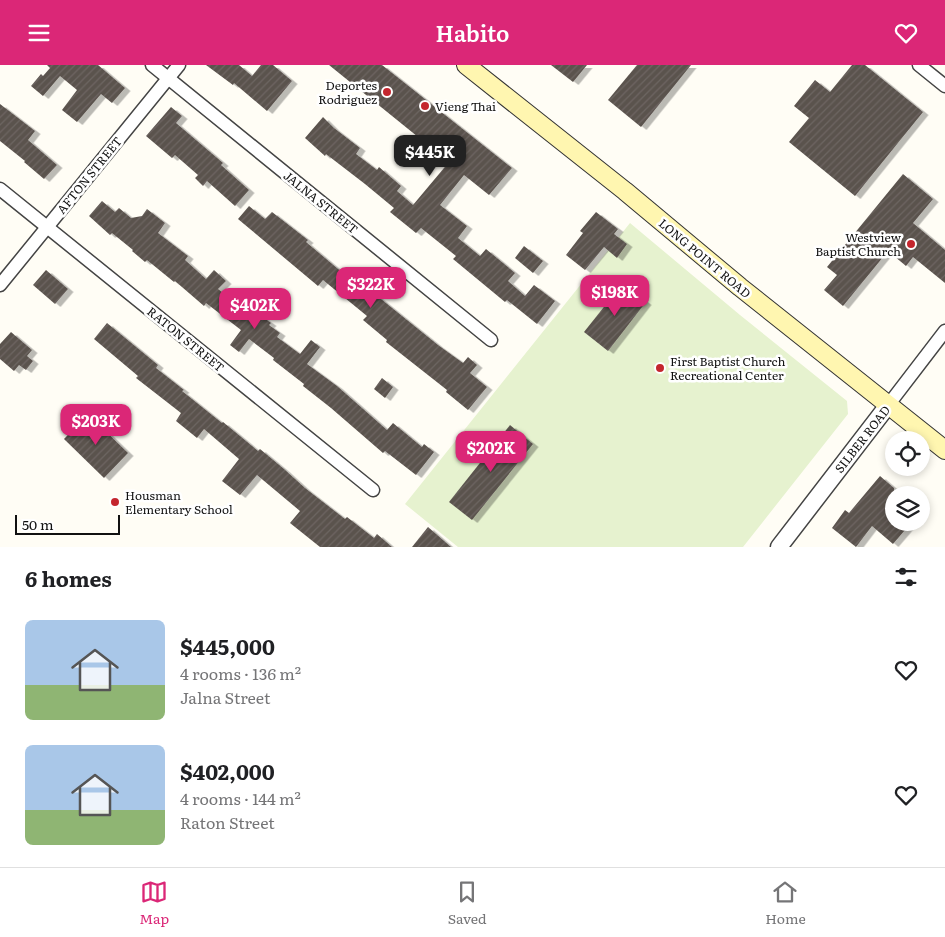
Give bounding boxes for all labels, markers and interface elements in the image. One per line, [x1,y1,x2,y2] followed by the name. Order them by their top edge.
[436,16,509,49] text: Habito
[25,19,53,47] icon: menu
[892,19,920,47] icon: heart
[318,76,378,108] place label: Deportes Rodriguez
[381,86,393,98] marker: Deportes Rodriguez
[435,97,496,115] place label: Vieng Thai
[419,100,431,112] marker: Vieng Thai
[52,132,126,217] street label: AFTON STREET
[395,135,465,177] pin: $445K
[405,139,455,163] text: $445K
[280,166,362,238] street label: JALNA STREET
[655,214,755,302] street label: LONG POINT ROAD
[815,228,902,260] place label: Westview Baptist Church
[905,238,917,250] marker: Westview Baptist Church
[336,267,406,309] pin: $322K
[347,271,395,295] text: $322K
[580,275,650,317] pin: $198K
[591,279,639,303] text: $198K
[220,287,290,330] pin: $402K
[230,292,280,316] text: $402K
[143,302,229,376] street label: RATON STREET
[670,352,785,384] place label: First Baptist Church Recreational Center
[654,362,666,374] marker: First Baptist Church Recreational Center
[830,401,894,477] street label: SILBER ROAD
[61,403,131,446] pin: $203K
[71,408,121,432] text: $203K
[456,431,526,473] pin: $202K
[885,431,930,531] map controls
[885,431,930,476] button: locate
[467,435,515,459] text: $202K
[125,486,233,518] place label: Housman Elementary School
[885,486,930,531] button: layers
[109,496,121,508] marker: Housman Elementary School
[15,512,120,535] scale bar
[22,514,54,534] text: 50 m
[25,562,112,593] text: 6 homes
[892,563,920,591] icon: filters
[180,630,275,661] text: $445,000
[65,640,125,700] icon: home
[892,656,920,684] icon: heart
[180,661,301,685] text: 4 rooms · 136 m²
[180,685,270,709] text: Jalna Street
[180,755,275,786] text: $402,000
[65,765,125,825] icon: home
[892,781,920,809] icon: heart
[180,786,301,810] text: 4 rooms · 144 m²
[180,810,275,834] text: Raton Street
[139,878,169,928] tab: Map
[448,878,487,928] tab: Saved
[765,878,806,928] tab: Home

